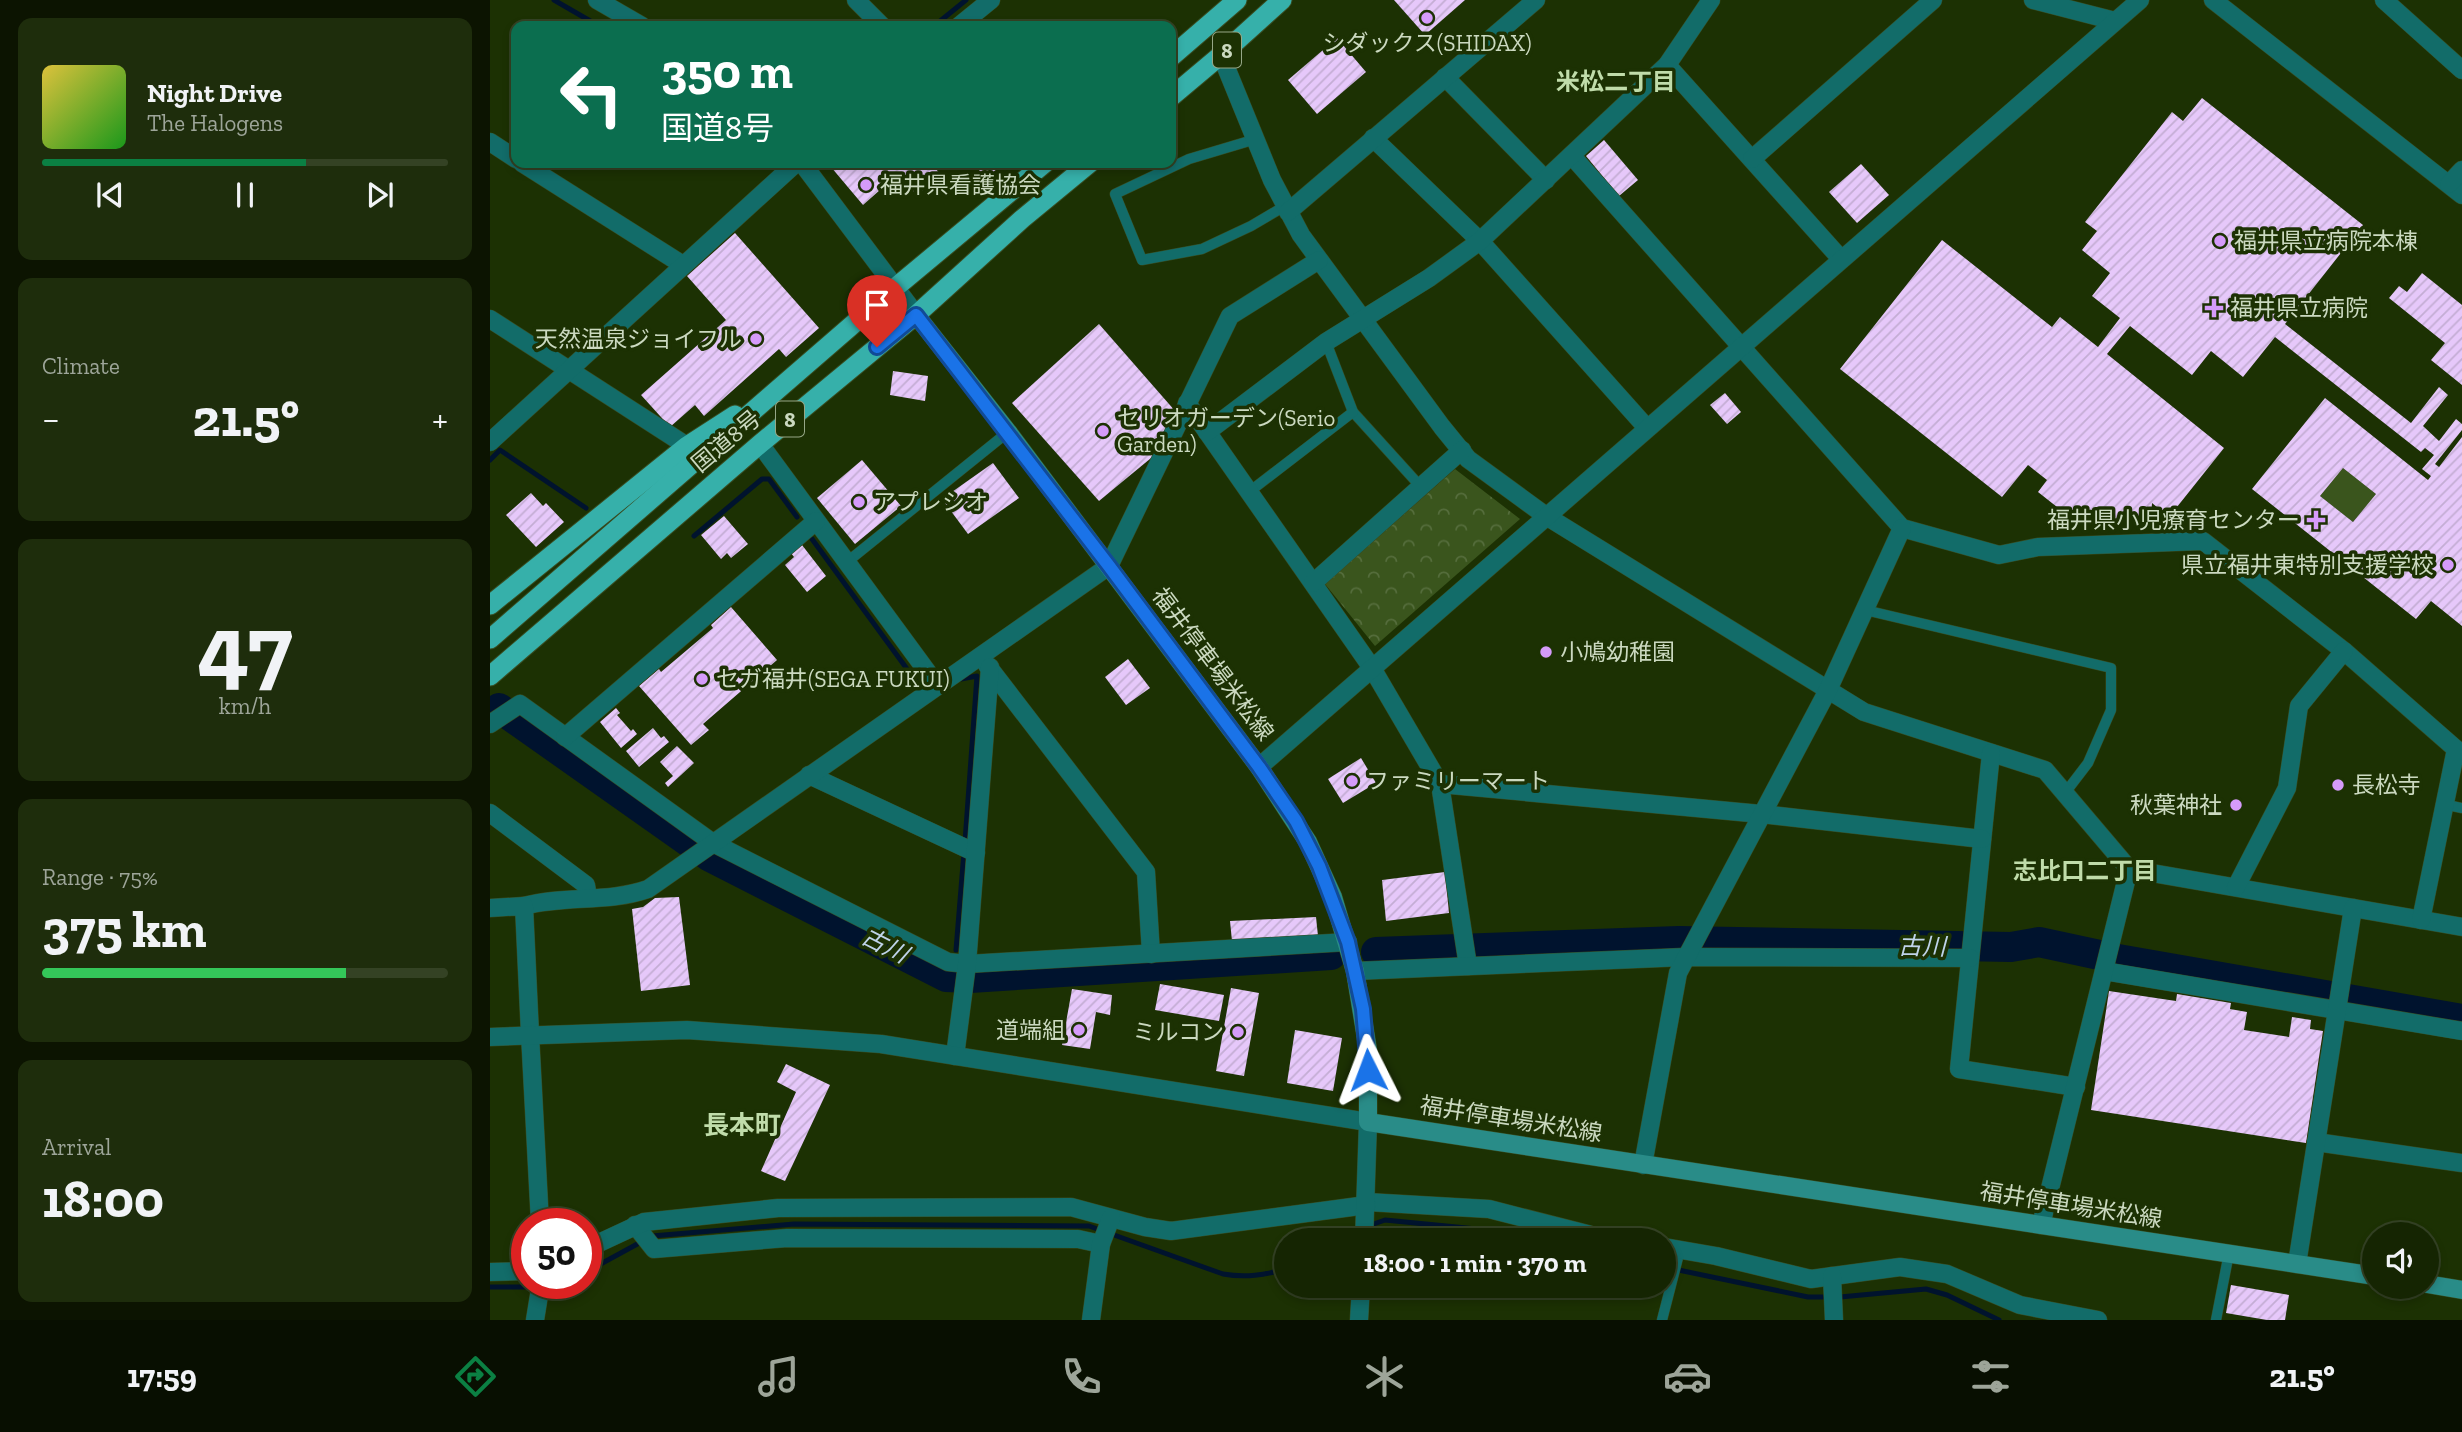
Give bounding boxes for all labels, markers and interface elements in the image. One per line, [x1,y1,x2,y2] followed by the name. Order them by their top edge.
[1419,10,1435,26] marker: シダックス(SHIDAX)
[1323,29,1531,57] place label: シダックス(SHIDAX)
[1213,32,1241,68] road number: 8
[661,42,793,101] text: 350 m
[546,49,637,140] icon: left
[1556,67,1676,96] district label: 米松二丁目
[147,77,282,109] text: Night Drive
[147,109,283,137] text: The Halogens
[661,109,774,147] text: 国道8号
[880,171,1041,199] place label: 福井県看護協会
[91,176,129,214] icon: previous
[226,176,264,214] icon: pause
[361,176,399,214] icon: next
[858,177,874,193] marker: 福井県看護協会
[2234,227,2418,255] place label: 福井県立病院本棟
[2212,233,2228,249] marker: 福井県立病院本棟
[847,275,907,347] pin
[858,286,896,324] icon: arrive
[2230,294,2368,322] place label: 福井県立病院
[2204,298,2224,318] marker: 福井県立病院
[535,325,742,353] place label: 天然温泉ジョイフル
[748,331,764,347] marker: 天然温泉ジョイフル
[42,352,120,380] text: Climate
[192,387,299,449] text: 21.5°
[42,396,60,442] text: −
[432,396,448,442] text: +
[776,402,804,436] road number: 8
[686,404,766,478] street label: 国道8号
[1117,404,1335,458] place label: セリオガーデン(Serio Garden)
[1095,423,1111,439] marker: セリオガーデン(Serio Garden)
[873,488,988,516] place label: アプレシオ
[851,494,867,510] marker: アプレシオ
[2047,506,2300,534] place label: 福井県小児療育センター
[2306,510,2326,530] marker: 福井県小児療育センター
[2181,551,2434,579] place label: 県立福井東特別支援学校
[2440,557,2456,573] marker: 県立福井東特別支援学校
[1146,582,1280,746] street label: 福井停車場米松線
[197,592,293,701] text: 47
[1560,638,1675,666] place label: 小鳩幼稚園
[1538,644,1554,660] marker: 小鳩幼稚園
[716,665,950,693] place label: セガ福井(SEGA FUKUI)
[694,671,710,687] marker: セガ福井(SEGA FUKUI)
[219,692,271,720] text: km/h
[1366,767,1550,795] place label: ファミリーマート
[2352,771,2421,799] place label: 長松寺
[1344,773,1360,789] marker: ファミリーマート
[2330,777,2346,793] marker: 長松寺
[2130,791,2222,819] place label: 秋葉神社
[2228,797,2244,813] marker: 秋葉神社
[2013,856,2157,885] district label: 志比口二丁目
[42,863,158,891] text: Range · 75%
[42,898,207,960] text: 375 km
[857,921,916,970] water label: 古川
[1898,931,1949,961] water label: 古川
[996,1016,1065,1044] place label: 道端組
[1132,1018,1224,1046] place label: ミルコン
[1071,1022,1087,1038] marker: 道端組
[1230,1024,1246,1040] marker: ミルコン
[1331,1033,1405,1107] position arrow
[1418,1091,1604,1147] street label: 福井停車場米松線
[703,1109,781,1141] district label: 長本町
[42,1133,111,1161] text: Arrival
[42,1168,164,1230] text: 18:00
[1978,1177,2164,1233] street label: 福井停車場米松線
[511,1208,602,1299] speed limit sign: 50
[2362,1222,2439,1299] map controls
[2362,1222,2439,1299] button: sound
[1363,1247,1587,1279] text: 18:00 · 1 min · 370 m
[451,1352,500,1401] icon: directions
[754,1352,803,1401] icon: music
[1057,1352,1106,1401] icon: phone
[1360,1352,1409,1401] icon: climate
[1663,1352,1712,1401] icon: car
[1966,1352,2015,1401] icon: filters
[127,1357,197,1395] text: 17:59
[2269,1357,2335,1395] text: 21.5°

